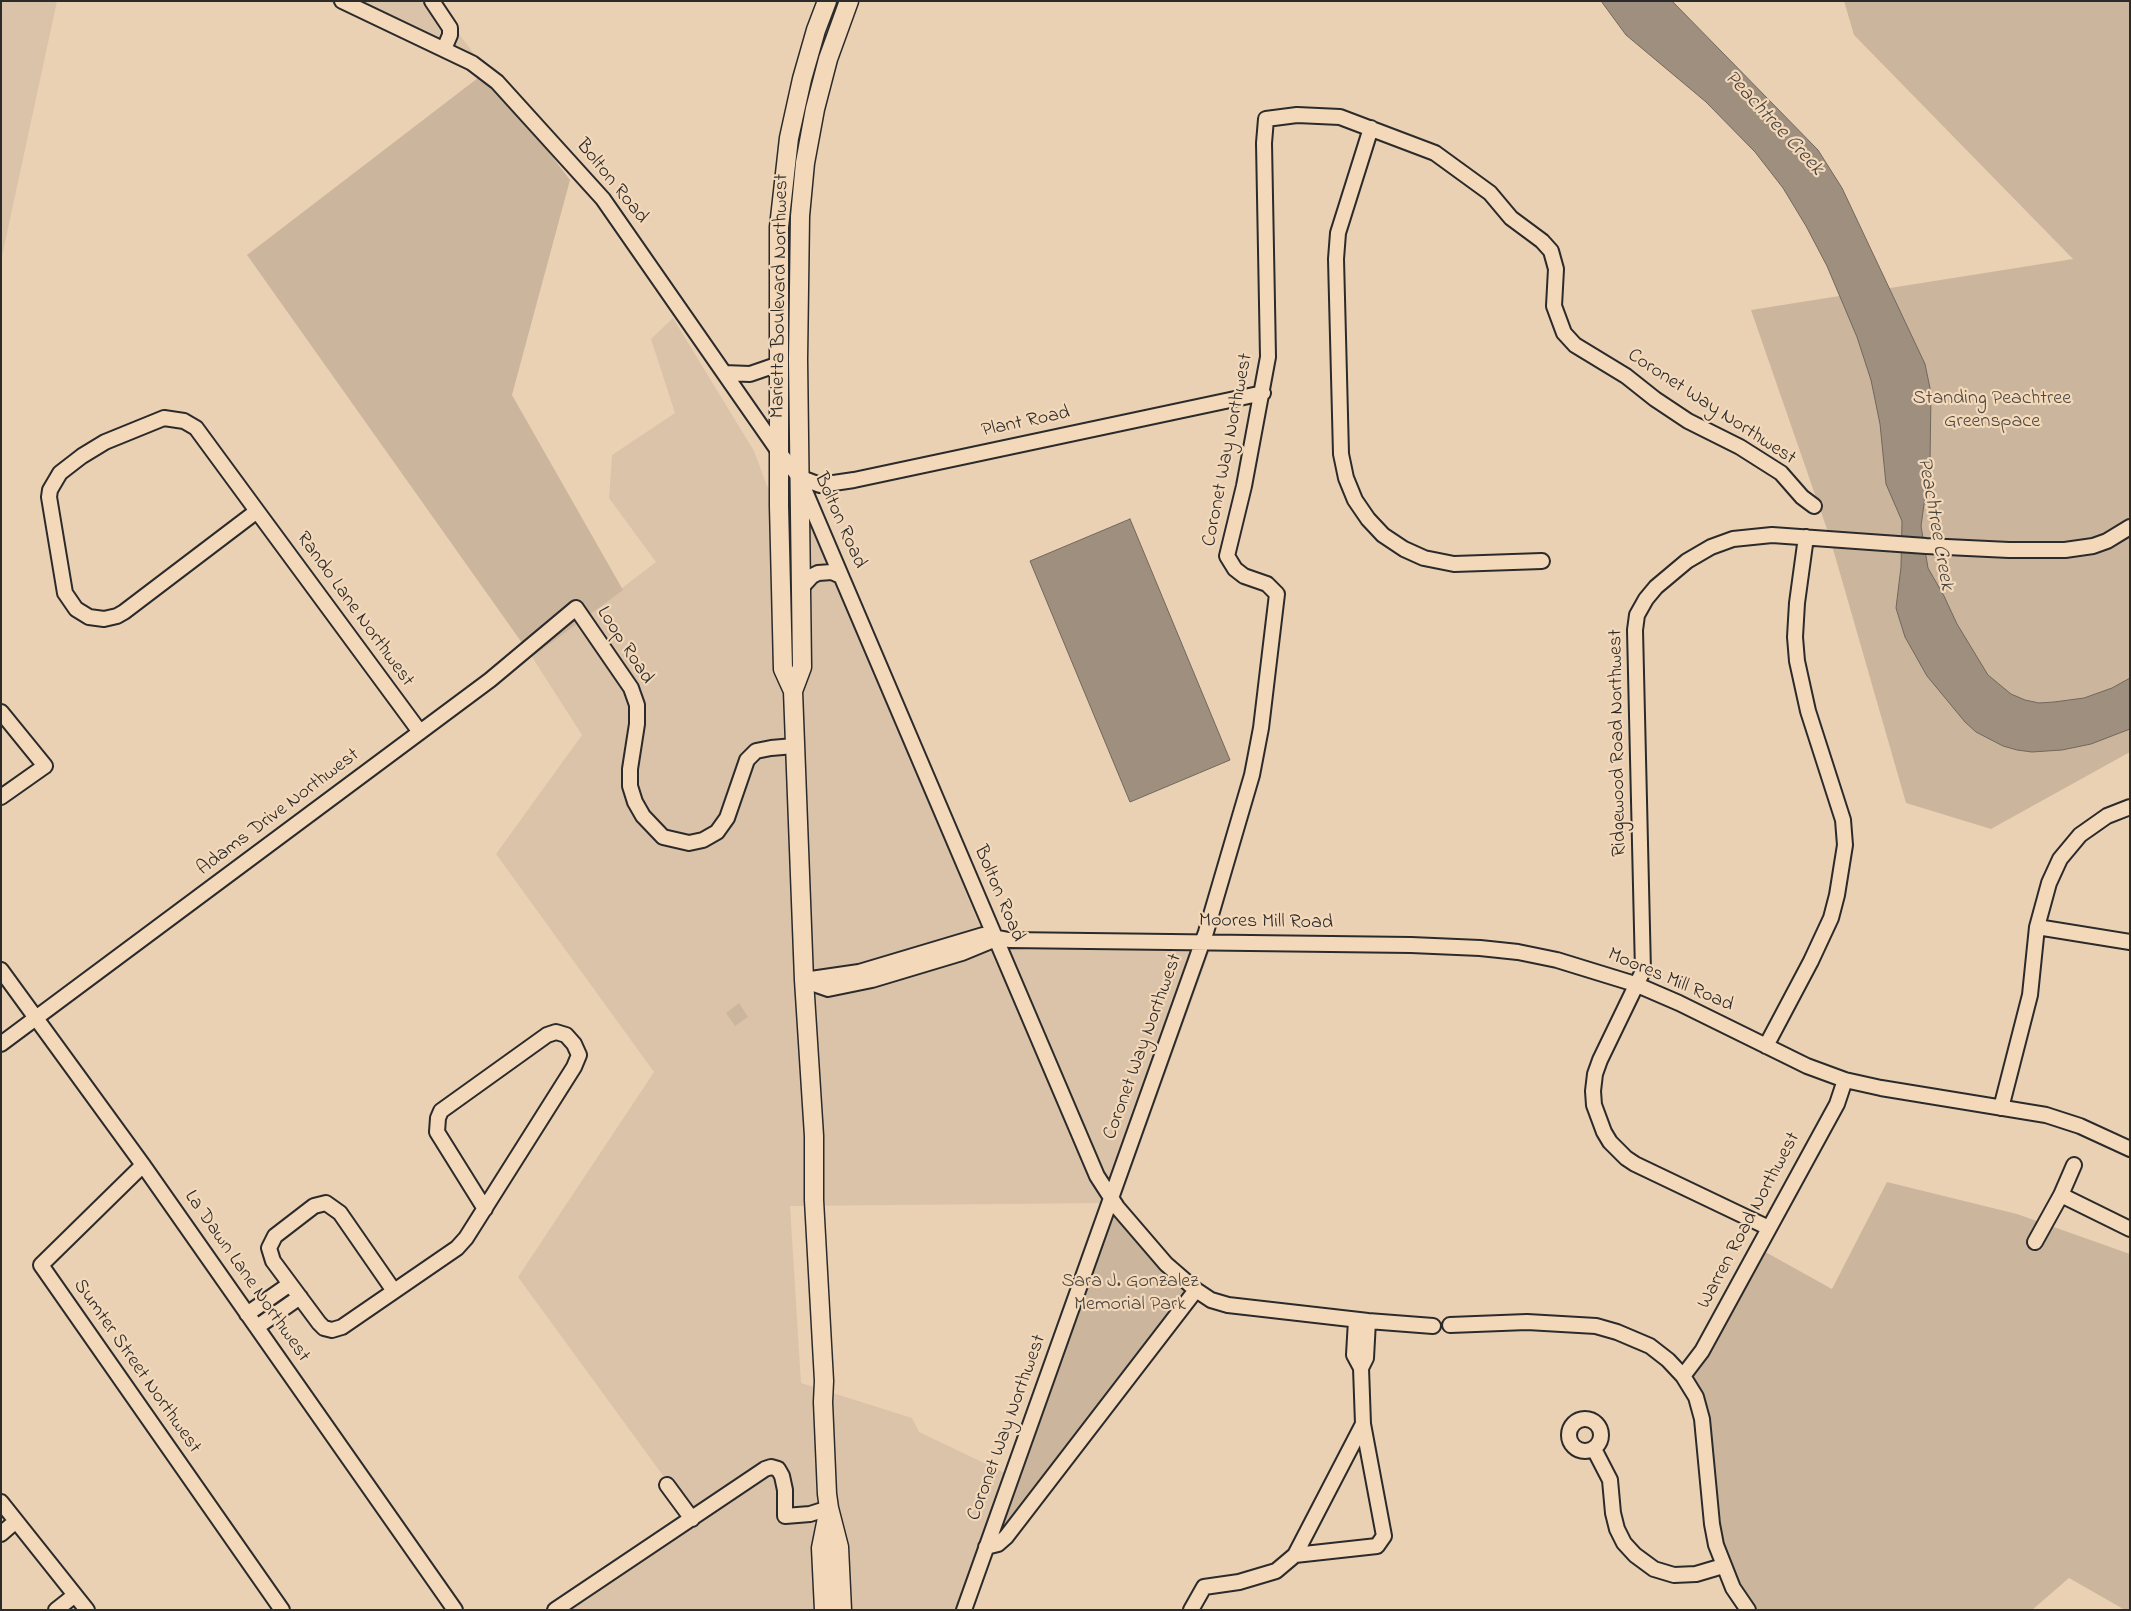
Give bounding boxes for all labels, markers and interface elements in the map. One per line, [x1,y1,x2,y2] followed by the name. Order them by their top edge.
[1718,66,1828,182] water label: Peachtree Creek
[570,135,652,229] street label: Bolton Road
[767,173,795,419] street label: Marietta Boulevard Northwest
[1622,344,1800,472] street label: Coronet Way Northwest
[1198,351,1260,549] street label: Coronet Way Northwest
[1913,388,2071,435] park label: Standing Peachtree Greenspace
[980,402,1072,444] street label: Plant Road
[1910,456,1958,592] water label: Peachtree Creek
[807,469,871,573] street label: Bolton Road
[290,528,418,692] street label: Rando Lane Northwest
[590,603,658,689] street label: Loop Road
[1605,629,1633,857] street label: Ridgewood Road Northwest
[193,744,365,882] street label: Adams Drive Northwest
[967,842,1029,946] street label: Bolton Road
[1199,910,1333,936] street label: Moores Mill Road
[1604,944,1736,1018] street label: Moores Mill Road
[1099,951,1189,1143] street label: Coronet Way Northwest
[1693,1129,1807,1313] street label: Warren Road Northwest
[178,1187,314,1367] street label: La Dawn Lane Northwest
[1061,1271,1199,1318] park label: Sara J. Gonzalez Memorial Park
[67,1275,205,1459] street label: Sumter Street Northwest
[963,1332,1053,1524] street label: Coronet Way Northwest

